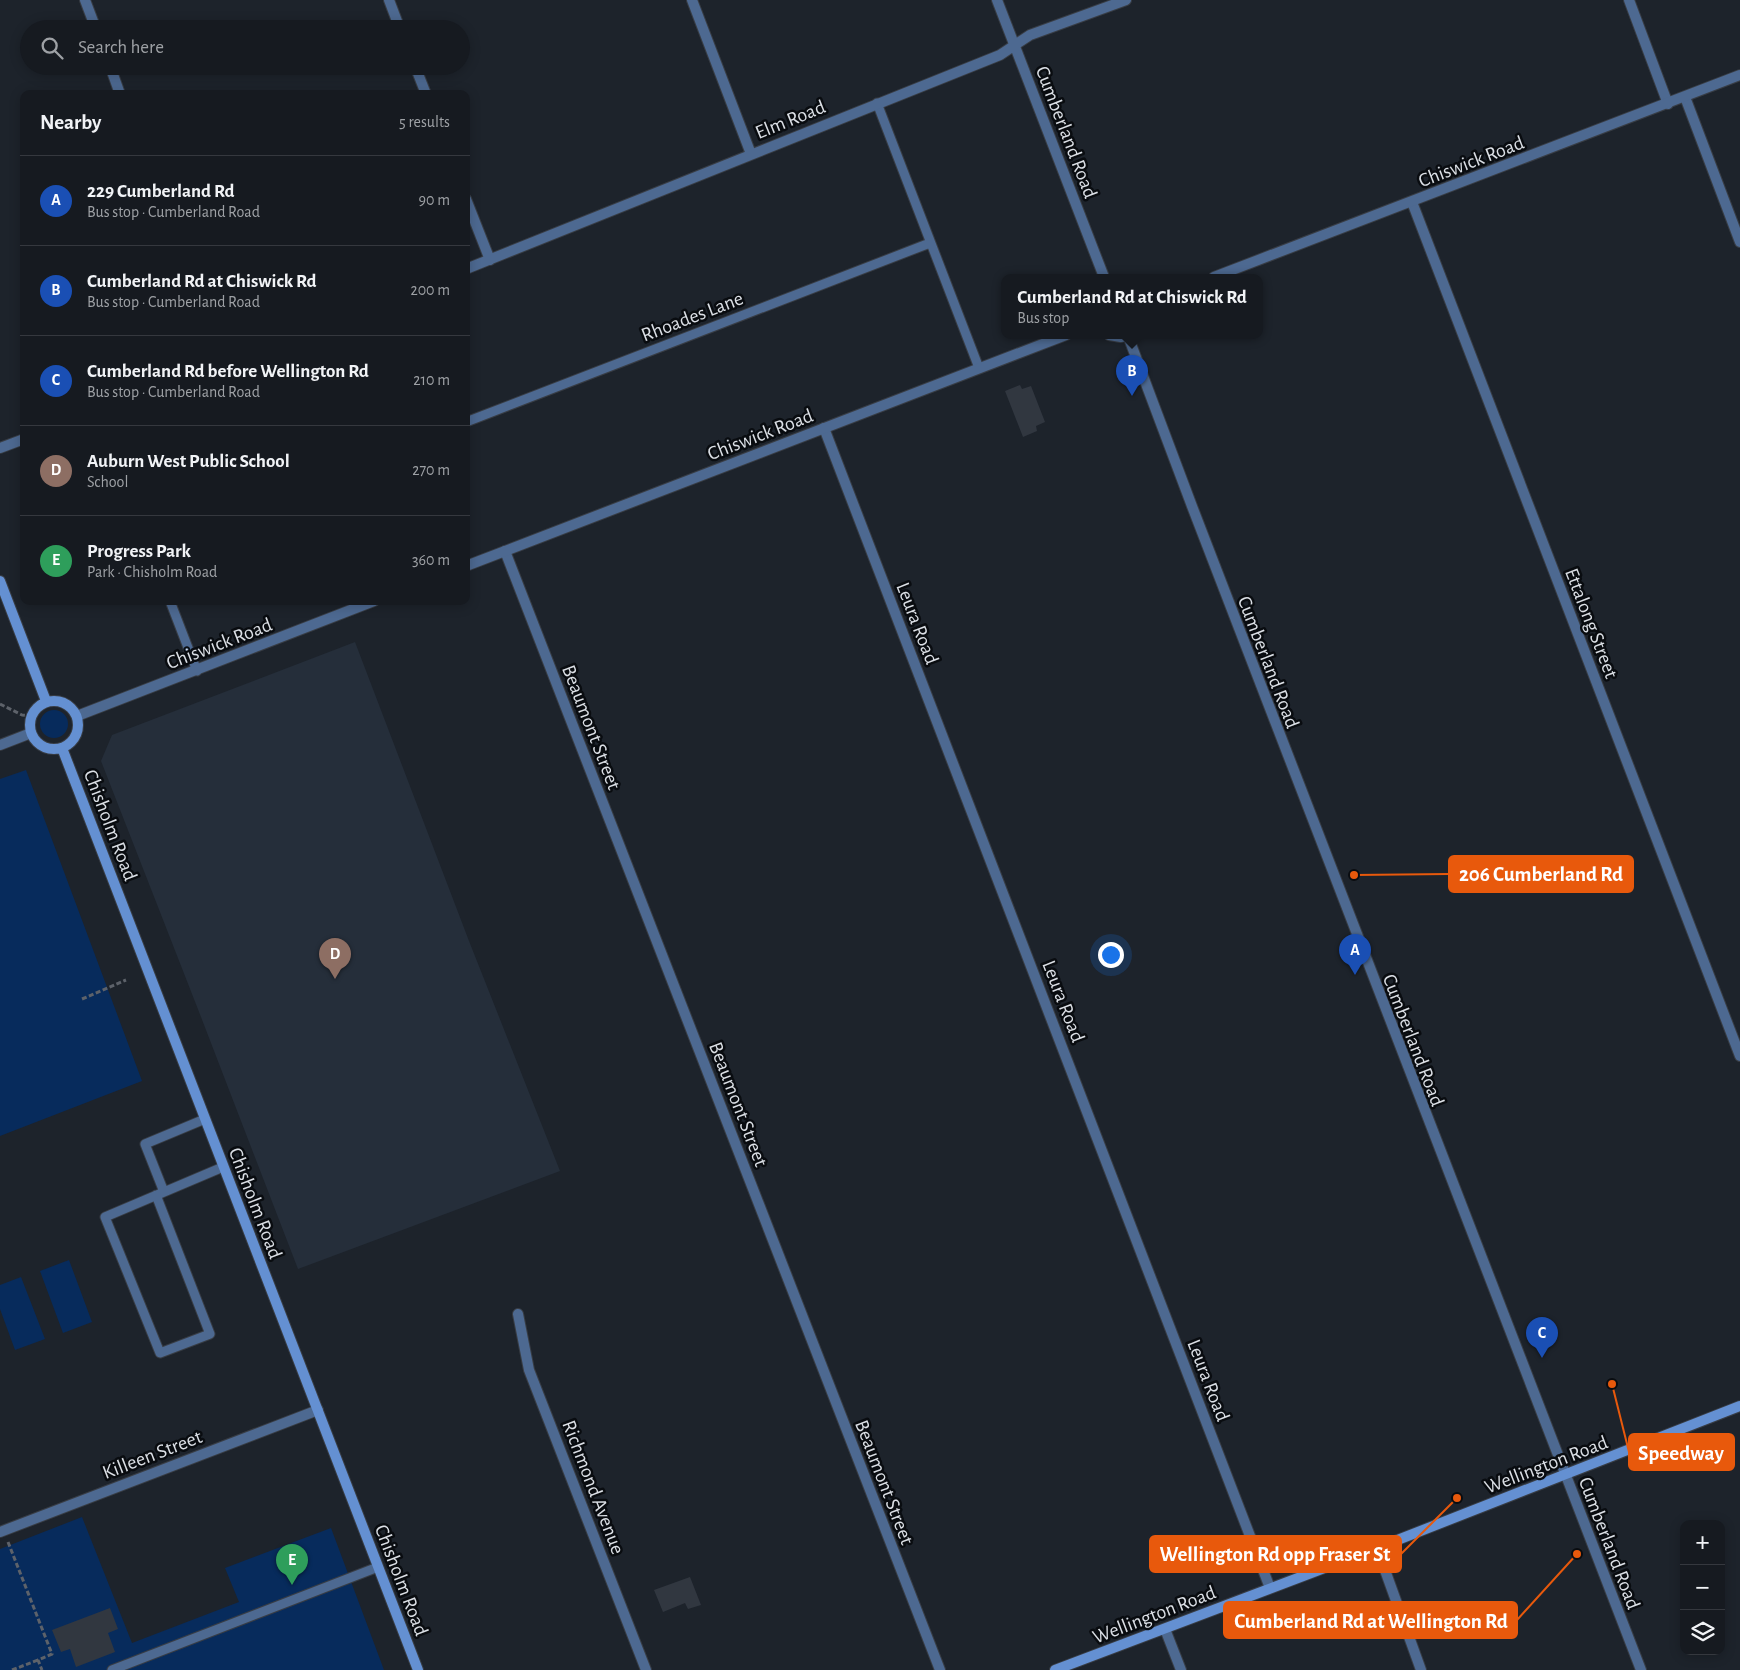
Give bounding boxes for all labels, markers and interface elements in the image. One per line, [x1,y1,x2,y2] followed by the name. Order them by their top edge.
[20,20,470,75] search box
[38,34,66,62] icon: search
[78,38,164,57] text: Search here
[1032,63,1100,201] street label: Cumberland Road
[752,97,828,143] street label: Elm Road
[40,112,101,133] text: Nearby
[399,114,450,130] text: 5 results
[1416,133,1527,191] street label: Chiswick Road
[87,182,235,201] text: 229 Cumberland Rd
[51,192,61,208] text: A
[419,192,450,208] text: 90 m
[87,204,260,220] text: Bus stop · Cumberland Road
[87,272,316,291] text: Cumberland Rd at Chiswick Rd
[1001,274,1263,339] popup
[51,282,61,298] text: B
[410,282,450,298] text: 200 m
[639,288,746,346] street label: Rhoades Lane
[1017,288,1247,307] text: Cumberland Rd at Chiswick Rd
[87,294,260,310] text: Bus stop · Cumberland Road
[1017,310,1069,326] text: Bus stop
[1116,355,1148,396] pin: B
[87,362,369,381] text: Cumberland Rd before Wellington Rd
[52,372,60,388] text: C
[413,372,450,388] text: 210 m
[87,384,260,400] text: Bus stop · Cumberland Road
[705,406,816,464] street label: Chiswick Road
[87,452,290,471] text: Auburn West Public School
[51,462,61,478] text: D
[412,462,450,478] text: 270 m
[87,474,128,490] text: School
[87,542,191,561] text: Progress Park
[52,552,60,568] text: E
[412,552,450,568] text: 360 m
[87,564,217,580] text: Park · Chisholm Road
[1561,566,1621,682] street label: Ettalong Street
[892,580,942,667] street label: Leura Road
[1234,593,1302,731] street label: Cumberland Road
[164,615,275,673] street label: Chiswick Road
[558,662,624,793] street label: Beaumont Street
[80,767,140,884] street label: Chisholm Road
[1449,856,1633,892] callout: 206 Cumberland Rd
[1459,864,1623,885] text: 206 Cumberland Rd
[1339,934,1371,975] pin: A
[319,938,351,979] pin: D
[1098,942,1124,968] your location
[1038,958,1088,1045] street label: Leura Road
[1379,971,1447,1109] street label: Cumberland Road
[705,1039,771,1170] street label: Beaumont Street
[225,1145,285,1262] street label: Chisholm Road
[1526,1317,1558,1358] pin: C
[1183,1337,1233,1424] street label: Leura Road
[851,1417,917,1548] street label: Beaumont Street
[558,1418,628,1557] street label: Richmond Avenue
[100,1427,205,1483] street label: Killeen Street
[1482,1432,1611,1498] street label: Wellington Road
[1629,1434,1734,1470] callout: Speedway
[1638,1443,1725,1464] text: Speedway
[1575,1474,1643,1612] street label: Cumberland Road
[1680,1520,1725,1655] map controls
[1680,1520,1725,1565] button: +
[371,1522,431,1639] street label: Chisholm Road
[1150,1536,1401,1572] callout: Wellington Rd opp Fraser St
[276,1544,308,1585] pin: E
[1160,1544,1390,1565] text: Wellington Rd opp Fraser St
[1680,1565,1725,1610] button: −
[1090,1582,1219,1648] street label: Wellington Road
[1224,1602,1517,1638] callout: Cumberland Rd at Wellington Rd
[1680,1610,1725,1655] button: layers
[1234,1611,1508,1632] text: Cumberland Rd at Wellington Rd

